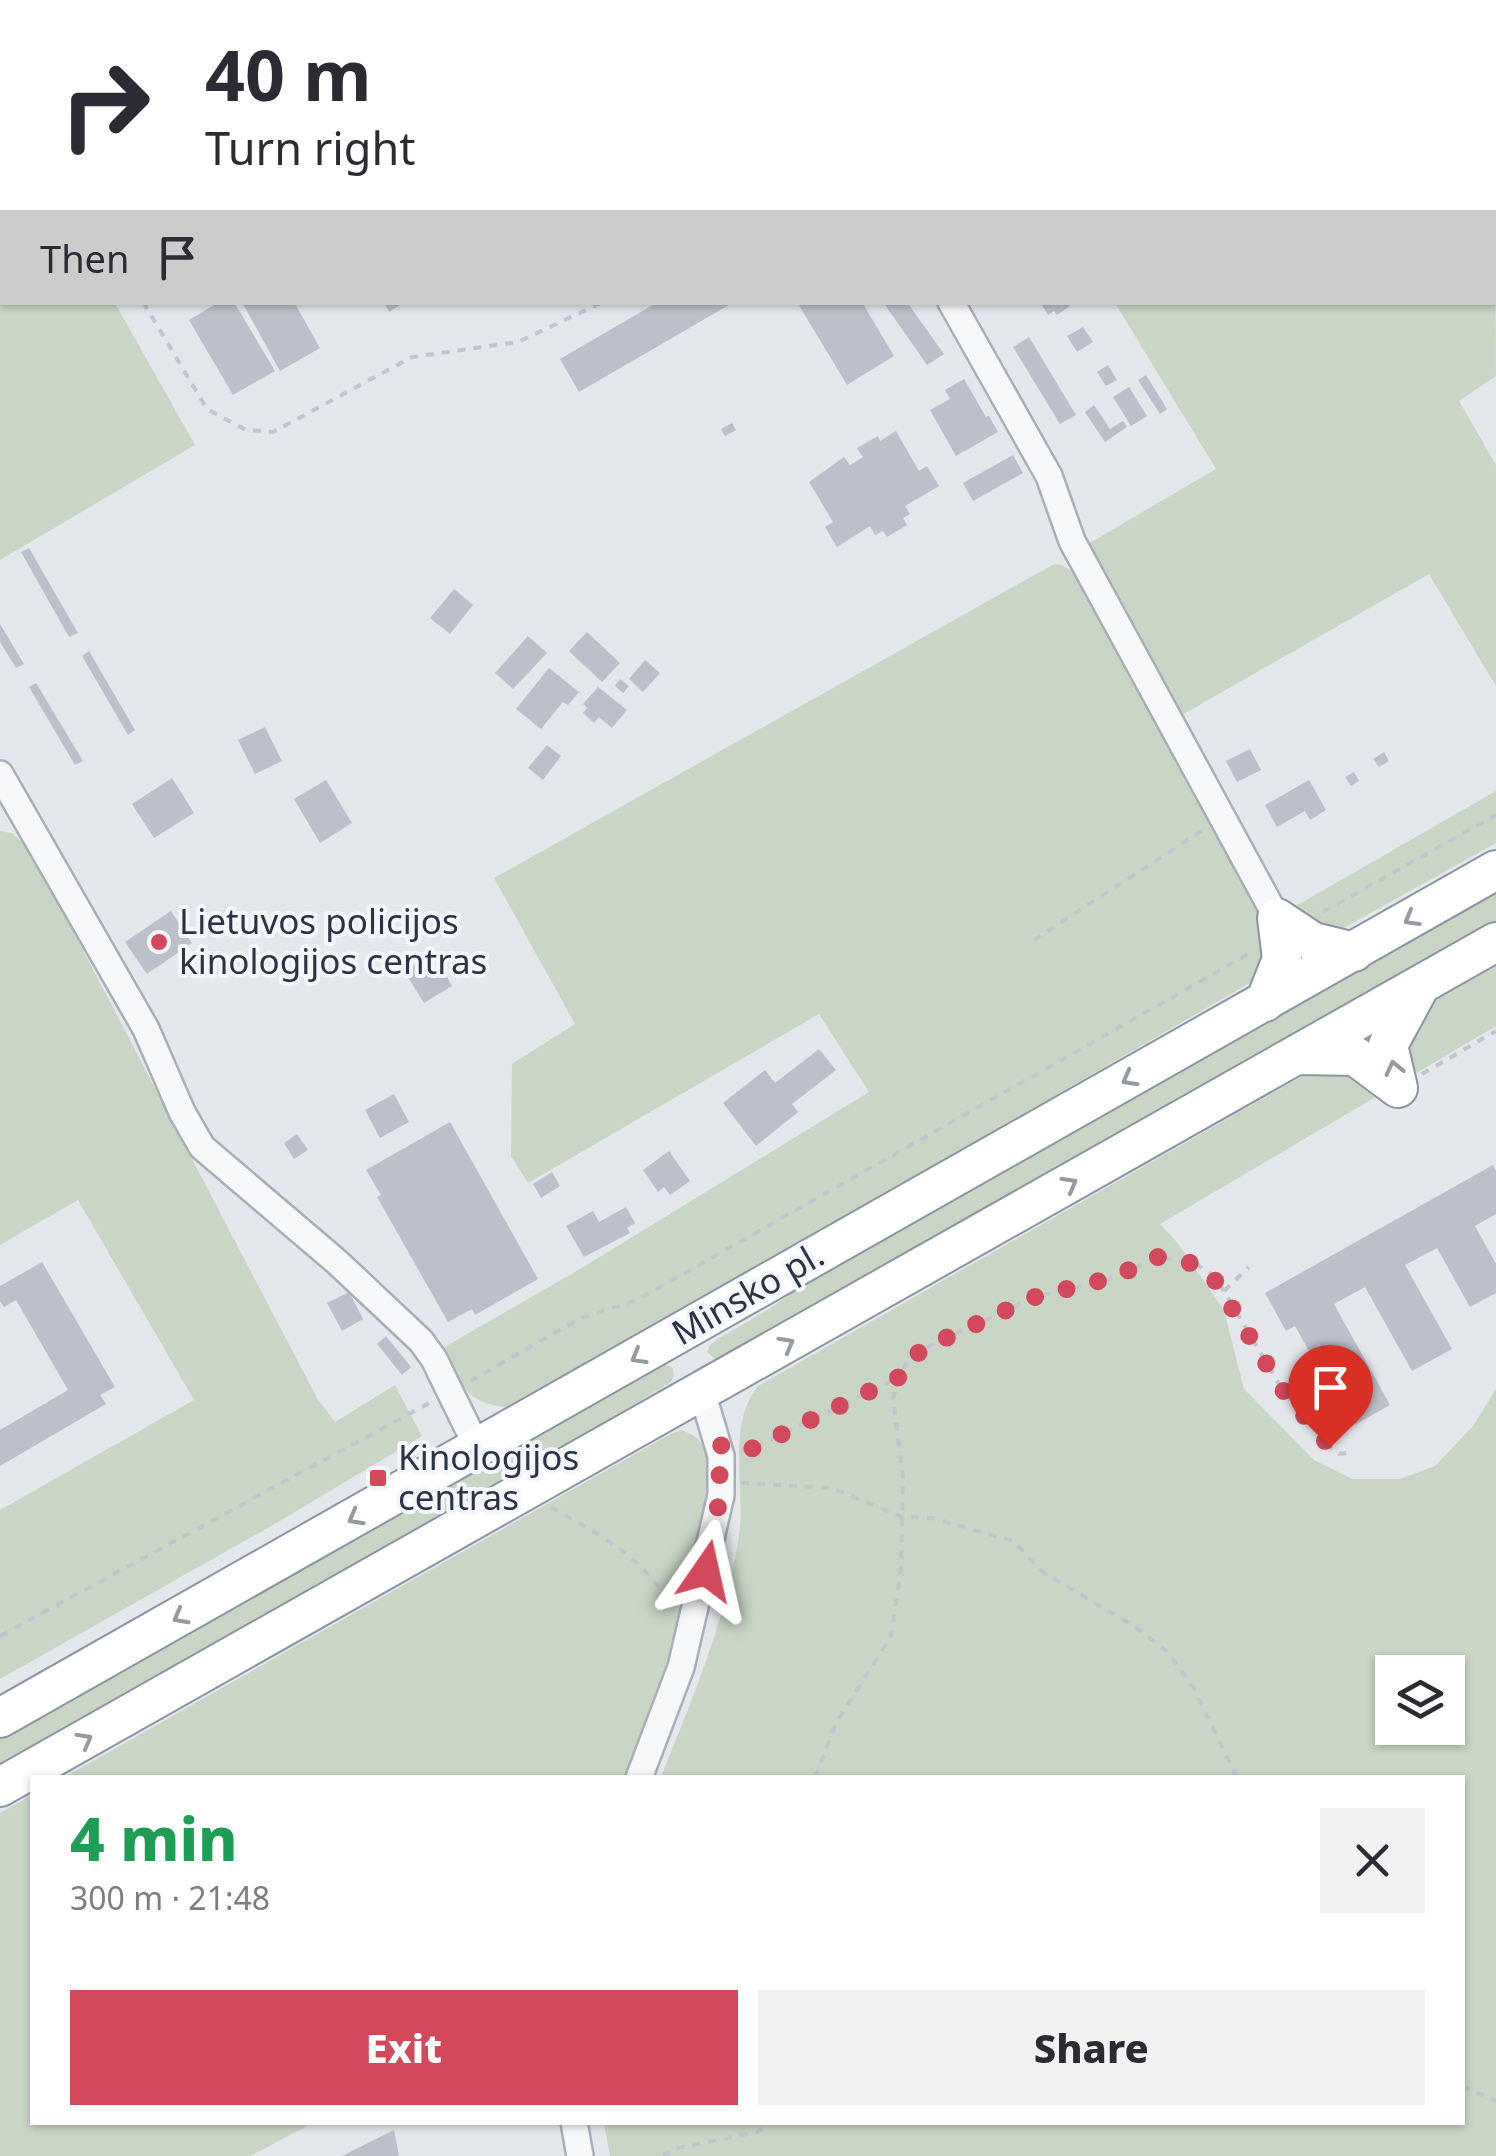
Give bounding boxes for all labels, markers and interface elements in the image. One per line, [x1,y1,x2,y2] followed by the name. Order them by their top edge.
[205,26,372,122] text: 40 m
[40,40,170,170] icon: right
[205,117,416,178] text: Turn right
[150,230,205,285] icon: arrive
[40,232,130,284] text: Then
[179,897,487,984] place label: Lietuvos policijos kinologijos centras
[1404,906,1422,926] one-way arrow
[148,931,170,953] marker: Lietuvos policijos kinologijos centras
[1385,1060,1406,1077] one-way arrow
[1121,1067,1139,1087] one-way arrow
[1059,1176,1077,1196] one-way arrow
[663,1230,832,1355] street label: Minsko pl.
[776,1336,794,1356] one-way arrow
[631,1345,649,1364] one-way arrow
[1288,1345,1373,1448] pin
[1303,1360,1358,1415] icon: arrive
[398,1433,579,1520] place label: Kinologijos centras
[367,1467,389,1489] marker: Kinologijos centras
[348,1506,366,1525] one-way arrow
[654,1519,758,1623] position arrow
[173,1604,191,1624] one-way arrow
[1375,1655,1465,1745] map controls
[1375,1655,1465,1745] button: layers
[74,1732,92,1752] one-way arrow
[70,1797,238,1879] text: 4 min
[1320,1808,1425,1913] button: close
[70,1876,270,1919] text: 300 m · 21:48
[70,1990,738,2105] button: Exit
[758,1990,1425,2105] button: Share

